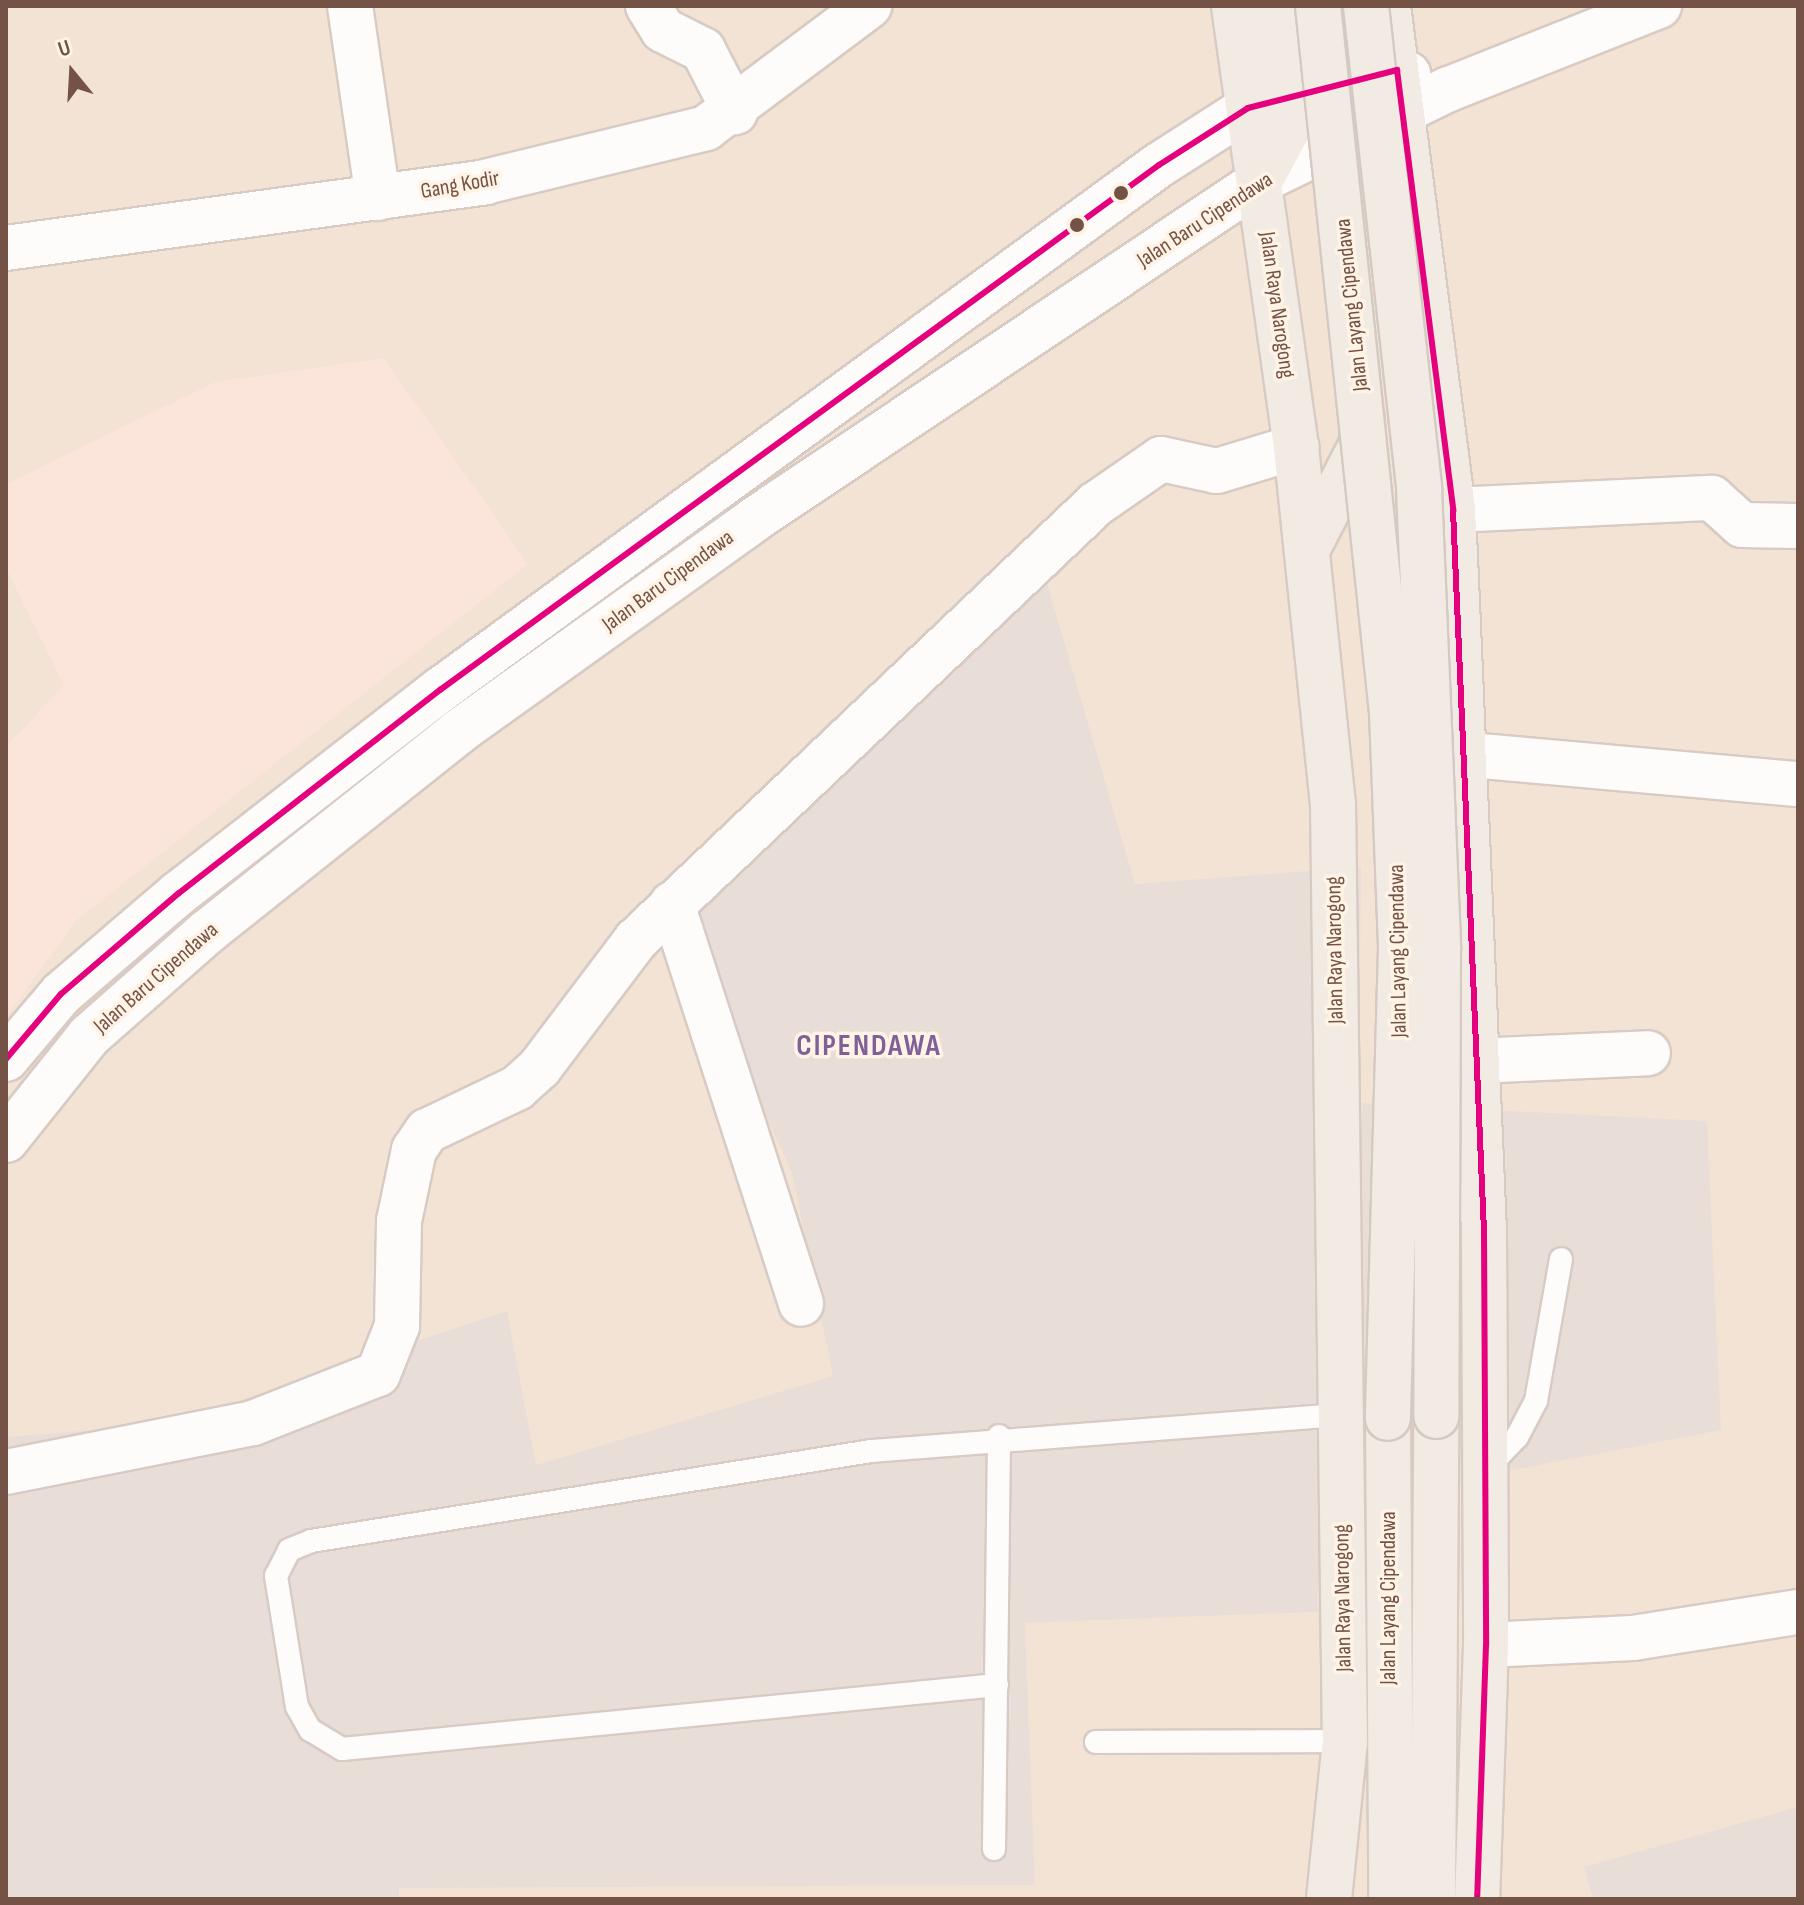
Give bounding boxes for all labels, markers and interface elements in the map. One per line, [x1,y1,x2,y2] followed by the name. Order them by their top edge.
[32,32,112,112] north arrow
[55,34,74,63] text: U
[419,165,501,205] street label: Gang Kodir
[1132,166,1278,274] street label: Jalan Baru Cipendawa
[1113,185,1129,201] unlabelled marker
[1069,217,1085,233] unlabelled marker
[1330,217,1374,393] street label: Jalan Layang Cipendawa
[1254,230,1300,380] street label: Jalan Raya Narogong
[597,524,739,638] street label: Jalan Baru Cipendawa
[1383,864,1413,1038] street label: Jalan Layang Cipendawa
[1321,876,1349,1024] street label: Jalan Raya Narogong
[88,917,224,1039] street label: Jalan Baru Cipendawa
[796,1028,942,1064] district label: CIPENDAWA
[1376,1511,1402,1685] street label: Jalan Layang Cipendawa
[1329,1524,1357,1672] street label: Jalan Raya Narogong

